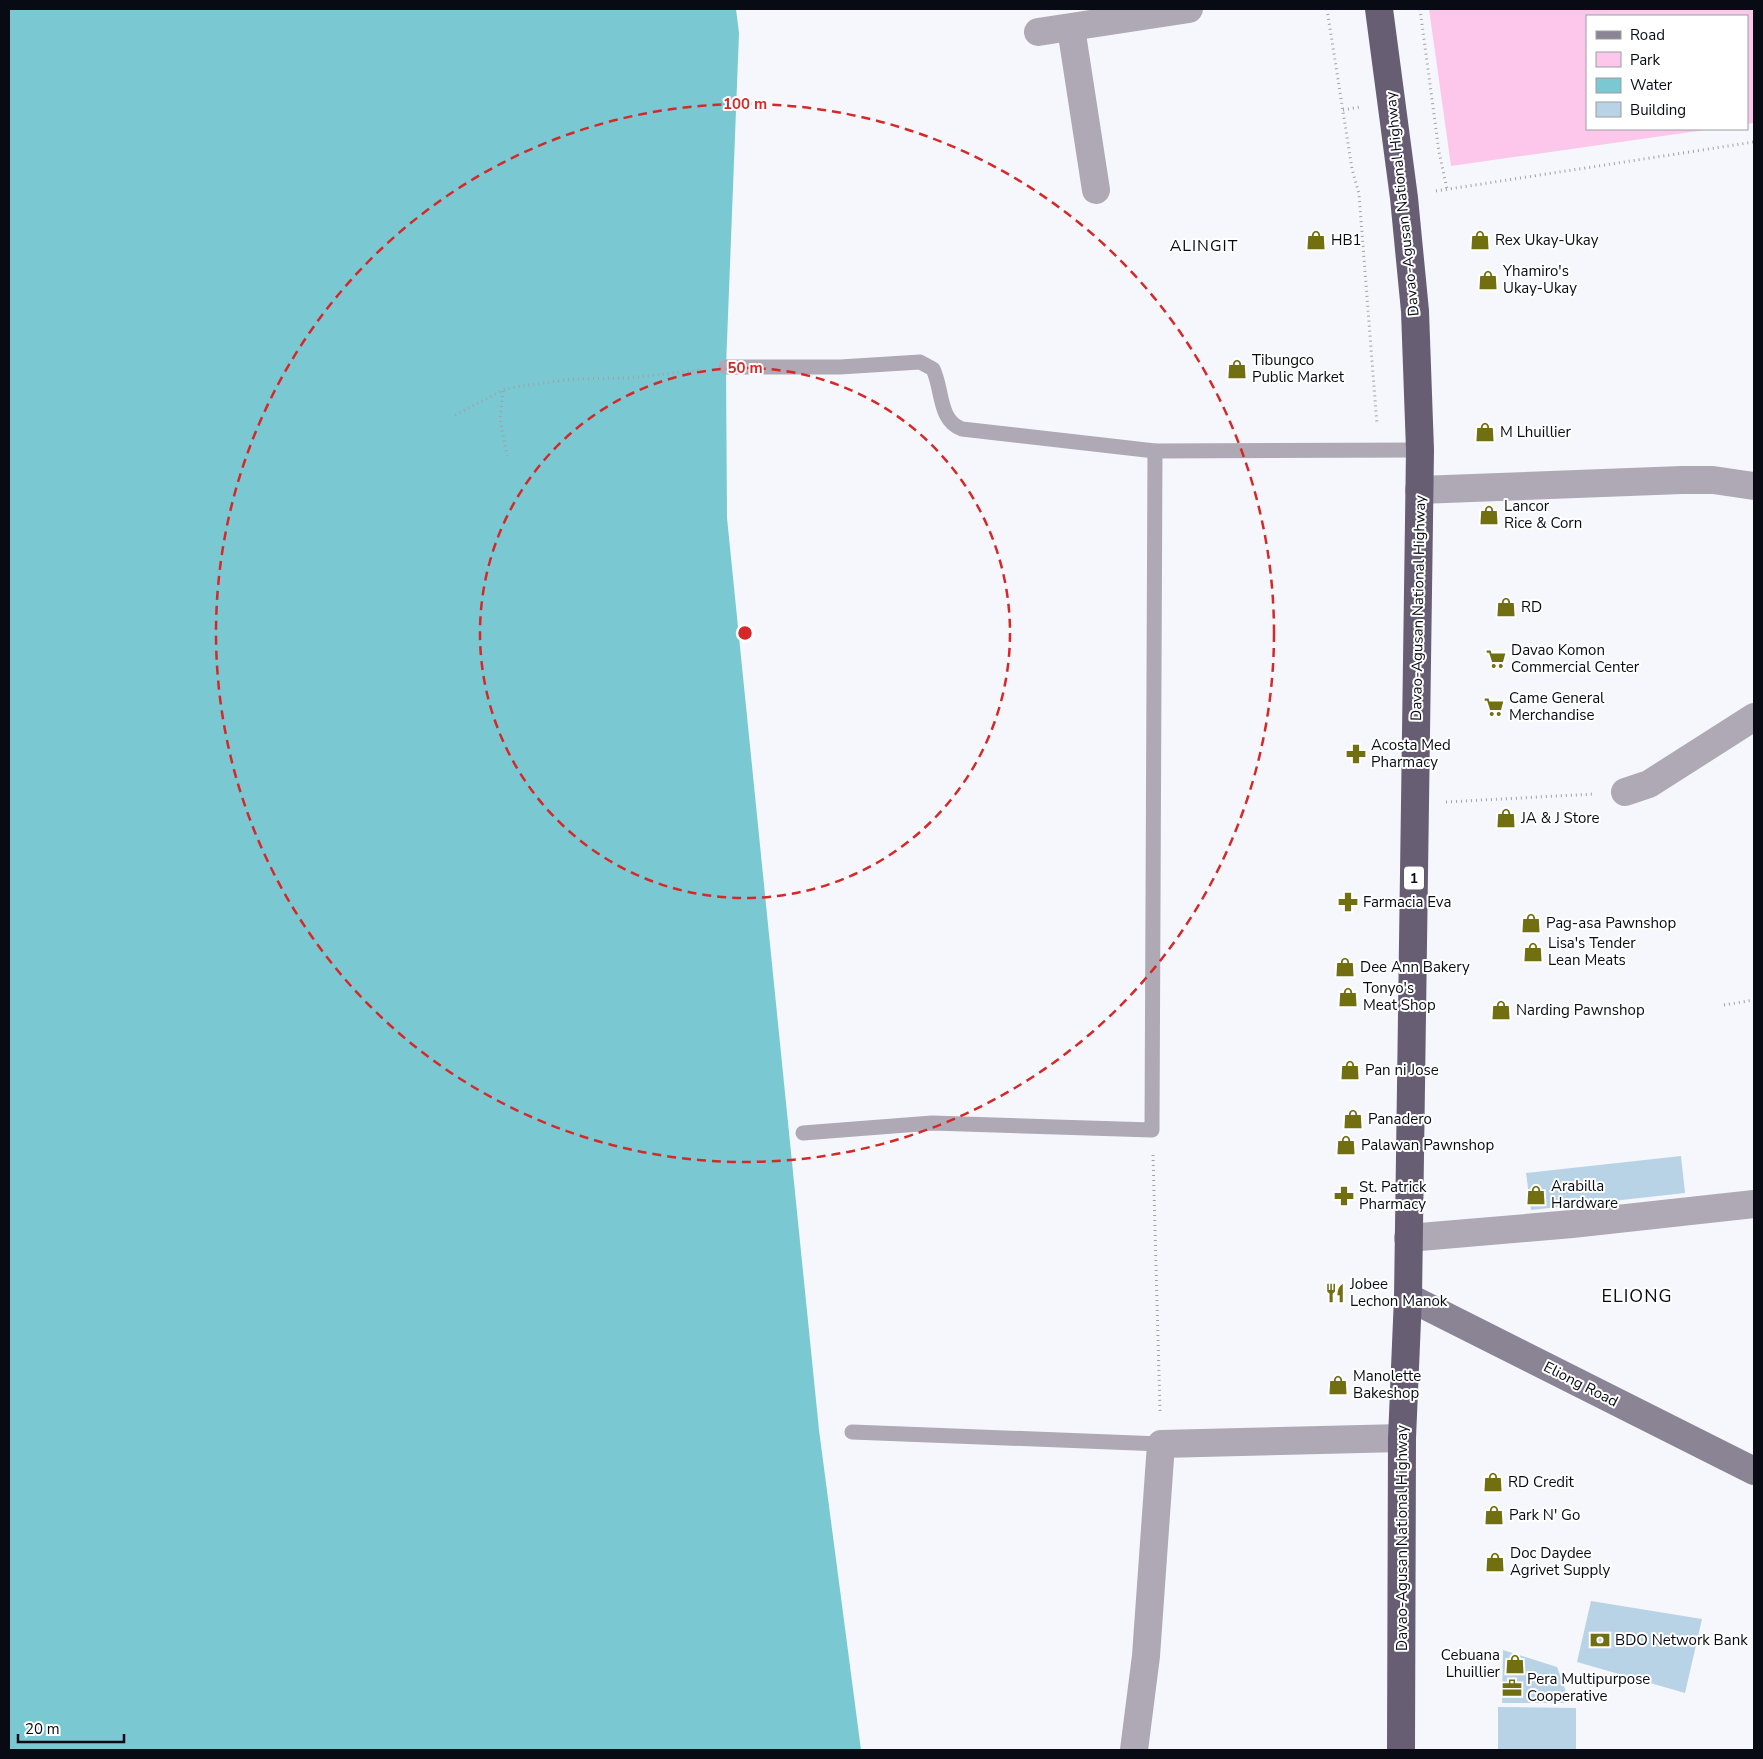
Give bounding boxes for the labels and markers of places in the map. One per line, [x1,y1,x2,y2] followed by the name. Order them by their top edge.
[1305,229,1327,251] shop icon: HB1
[1469,229,1491,251] shop icon: Rex Ukay-Ukay
[1331,230,1362,250] place label: HB1
[1495,230,1599,250] place label: Rex Ukay-Ukay
[1502,261,1577,298] place label: Yhamiro's Ukay-Ukay
[1477,269,1499,291] shop icon: Yhamiro's Ukay-Ukay
[1252,350,1345,387] place label: Tibungco Public Market
[1226,358,1248,380] shop icon: Tibungco Public Market
[1474,421,1496,443] shop icon: M Lhuillier
[1500,422,1572,442] place label: M Lhuillier
[1504,496,1582,533] place label: Lancor Rice & Corn
[1478,504,1500,526] shop icon: Lancor Rice & Corn
[1495,596,1517,618] shop icon: RD
[1521,597,1542,617] place label: RD
[736,624,754,642] centre of rings
[1511,640,1640,677] place label: Davao Komon Commercial Center
[1485,648,1507,670] supermarket icon: Davao Komon Commercial Center
[1509,688,1605,725] place label: Came General Merchandise
[1483,696,1505,718] supermarket icon: Came General Merchandise
[1371,735,1451,772] place label: Acosta Med Pharmacy
[1345,743,1367,765] pharmacy icon: Acosta Med Pharmacy
[1495,807,1517,829] shop icon: JA & J Store
[1520,808,1600,828] place label: JA & J Store
[1337,891,1359,913] pharmacy icon: Farmacia Eva
[1363,892,1451,912] place label: Farmacia Eva
[1520,912,1542,934] shop icon: Pag-asa Pawnshop
[1546,913,1676,933] place label: Pag-asa Pawnshop
[1548,933,1636,970] place label: Lisa's Tender Lean Meats
[1522,941,1544,963] shop icon: Lisa's Tender Lean Meats
[1334,956,1356,978] shop icon: Dee Ann Bakery
[1360,957,1470,977] place label: Dee Ann Bakery
[1363,978,1436,1015] place label: Tonyo's Meat Shop
[1337,986,1359,1008] shop icon: Tonyo's Meat Shop
[1490,999,1512,1021] shop icon: Narding Pawnshop
[1516,1000,1645,1020] place label: Narding Pawnshop
[1339,1059,1361,1081] shop icon: Pan ni Jose
[1365,1060,1439,1080] place label: Pan ni Jose
[1342,1108,1364,1130] shop icon: Panadero
[1368,1109,1432,1129] place label: Panadero
[1335,1134,1357,1156] shop icon: Palawan Pawnshop
[1361,1135,1494,1155] place label: Palawan Pawnshop
[1551,1176,1618,1213] place label: Arabilla Hardware
[1359,1177,1427,1214] place label: St. Patrick Pharmacy
[1525,1184,1547,1206] shop icon: Arabilla Hardware
[1333,1185,1355,1207] pharmacy icon: St. Patrick Pharmacy
[1349,1274,1448,1311] place label: Jobee Lechon Manok
[1324,1282,1346,1304] restaurant icon: Jobee Lechon Manok
[1353,1366,1421,1403] place label: Manolette Bakeshop
[1327,1374,1349,1396] shop icon: Manolette Bakeshop
[1482,1471,1504,1493] shop icon: RD Credit
[1508,1472,1575,1492] place label: RD Credit
[1483,1504,1505,1526] shop icon: Park N' Go
[1509,1505,1580,1525] place label: Park N' Go
[1510,1543,1611,1580] place label: Doc Daydee Agrivet Supply
[1484,1551,1506,1573] shop icon: Doc Daydee Agrivet Supply
[1589,1629,1611,1651] bank icon: BDO Network Bank
[1615,1630,1748,1650] place label: BDO Network Bank
[1441,1645,1501,1682] place label: Cebuana Lhuillier
[1504,1653,1526,1675] shop icon: Cebuana Lhuillier
[1527,1669,1650,1706] place label: Pera Multipurpose Cooperative
[1501,1677,1523,1699] office icon: Pera Multipurpose Cooperative

